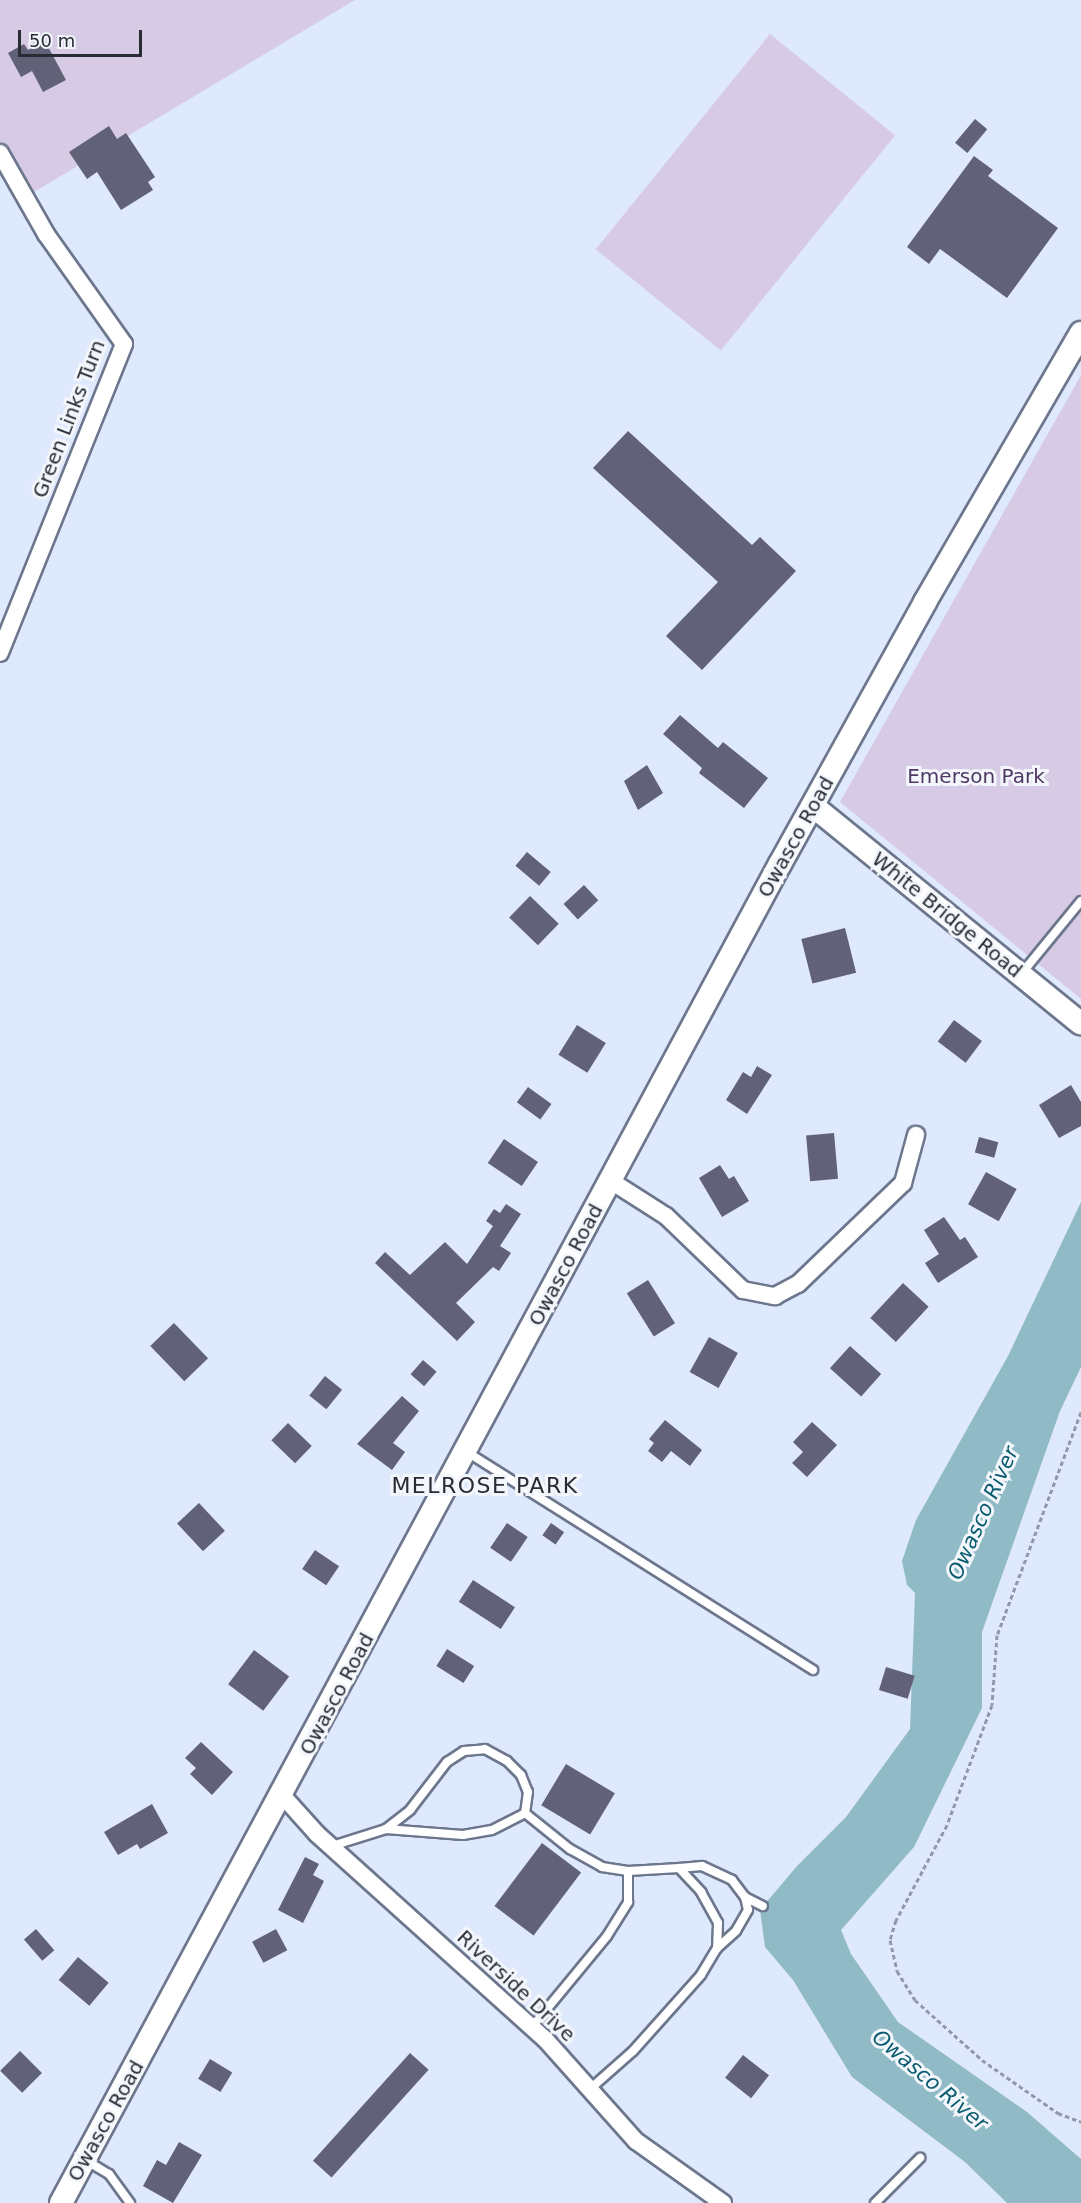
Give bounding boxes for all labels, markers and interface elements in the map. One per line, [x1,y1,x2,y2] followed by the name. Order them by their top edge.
[21,18,146,56] scale bar
[29,30,75,51] text: 50 m
[28,337,110,501] street label: Green Links Turn
[907,764,1045,788] park label: Emerson Park
[753,772,839,902] street label: Owasco Road
[867,847,1027,983] street label: White Bridge Road
[524,1200,608,1330] street label: Owasco Road
[942,1443,1024,1583] water label: Owasco River
[391,1473,579,1499] district label: MELROSE PARK
[295,1629,379,1759] street label: Owasco Road
[452,1925,580,2047] street label: Riverside Drive
[867,2024,993,2136] water label: Owasco River
[63,2056,149,2186] street label: Owasco Road

